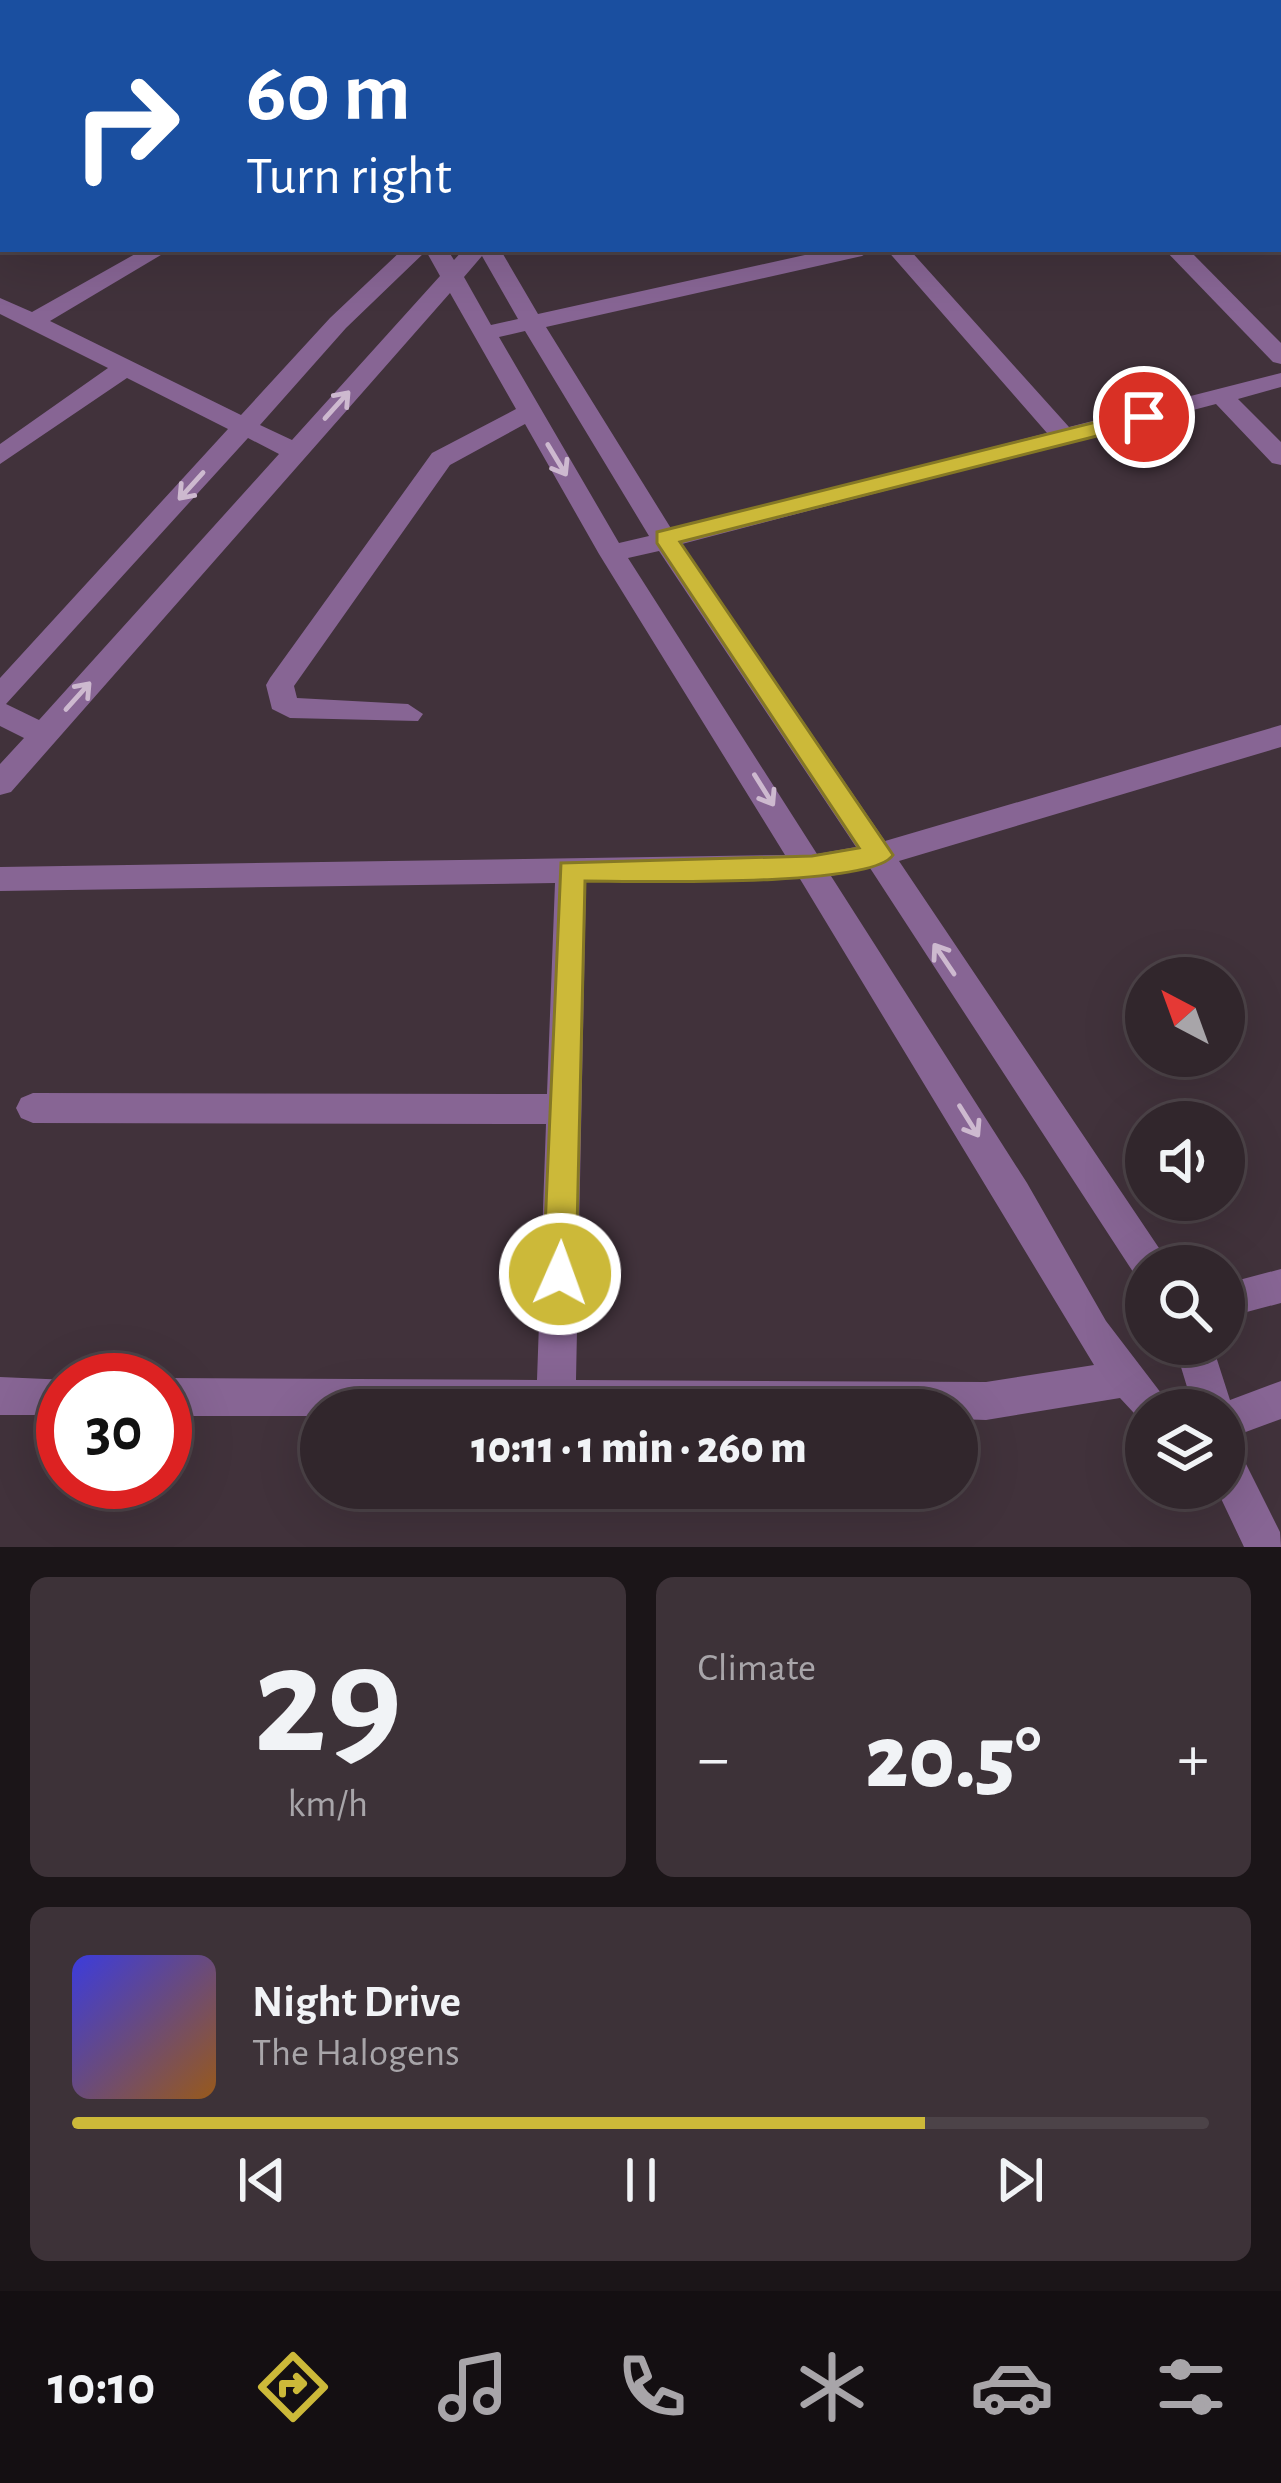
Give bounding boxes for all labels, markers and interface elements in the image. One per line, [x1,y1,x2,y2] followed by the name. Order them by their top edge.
[48,48,204,204] icon: right
[246,52,411,136] text: 60 m
[246,150,452,204] text: Turn right
[1093,366,1195,468] pin
[1111,384,1177,450] icon: arrive
[323,390,350,421] one-way arrow
[545,442,569,476] one-way arrow
[178,470,205,500] one-way arrow
[64,682,91,712] one-way arrow
[752,772,776,806] one-way arrow
[932,943,957,977] one-way arrow
[1125,957,1245,1077] north arrow
[1125,957,1245,1509] map controls
[1125,1101,1245,1221] button: sound
[957,1104,981,1138] one-way arrow
[497,1211,623,1337] position arrow
[1125,1245,1245,1365] button: search
[36,1353,192,1509] speed limit sign: 30
[1125,1389,1245,1509] button: layers
[471,1426,807,1471] text: 10:11 · 1 min · 260 m
[253,1625,402,1781] text: 29
[698,1649,816,1688] text: Climate
[865,1714,1041,1804] text: 20.5°
[698,1726,729,1792] text: −
[1177,1726,1209,1792] text: +
[288,1785,368,1824] text: km/h
[252,1980,461,2025] text: Night Drive
[252,2034,460,2073] text: The Halogens
[229,2147,295,2213] icon: previous
[608,2147,674,2213] icon: pause
[987,2147,1053,2213] icon: next
[251,2345,335,2429] icon: directions
[431,2345,515,2429] icon: music
[610,2345,694,2429] icon: phone
[790,2345,874,2429] icon: climate
[970,2345,1054,2429] icon: car
[1149,2345,1233,2429] icon: filters
[48,2360,155,2414] text: 10:10

